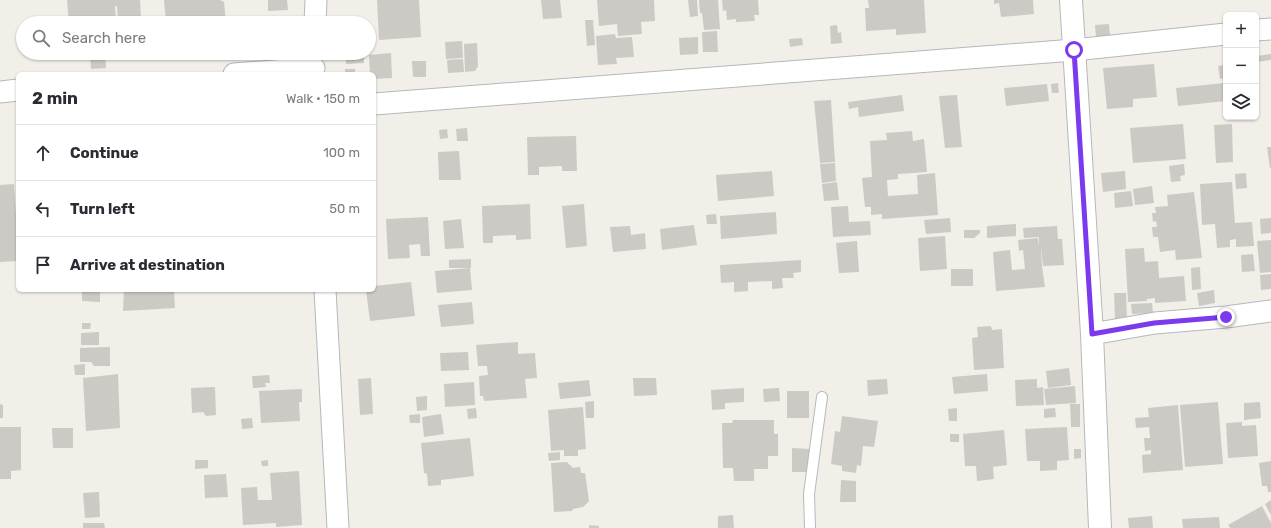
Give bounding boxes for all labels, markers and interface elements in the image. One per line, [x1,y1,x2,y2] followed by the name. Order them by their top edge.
[1223,12,1259,120] map controls
[1223,12,1259,48] button: +
[16,16,376,60] search box
[30,27,52,49] icon: search
[62,29,146,47] text: Search here
[1065,41,1083,59] route start
[1223,48,1259,84] button: −
[1223,84,1259,120] button: layers
[32,88,78,108] text: 2 min
[286,91,360,106] text: Walk · 150 m
[32,142,54,164] icon: ahead
[70,144,139,162] text: Continue
[323,145,360,160] text: 100 m
[32,198,54,220] icon: left
[70,200,135,218] text: Turn left
[329,201,360,216] text: 50 m
[32,254,54,276] icon: arrive
[70,256,225,274] text: Arrive at destination
[1217,308,1235,326] route end

